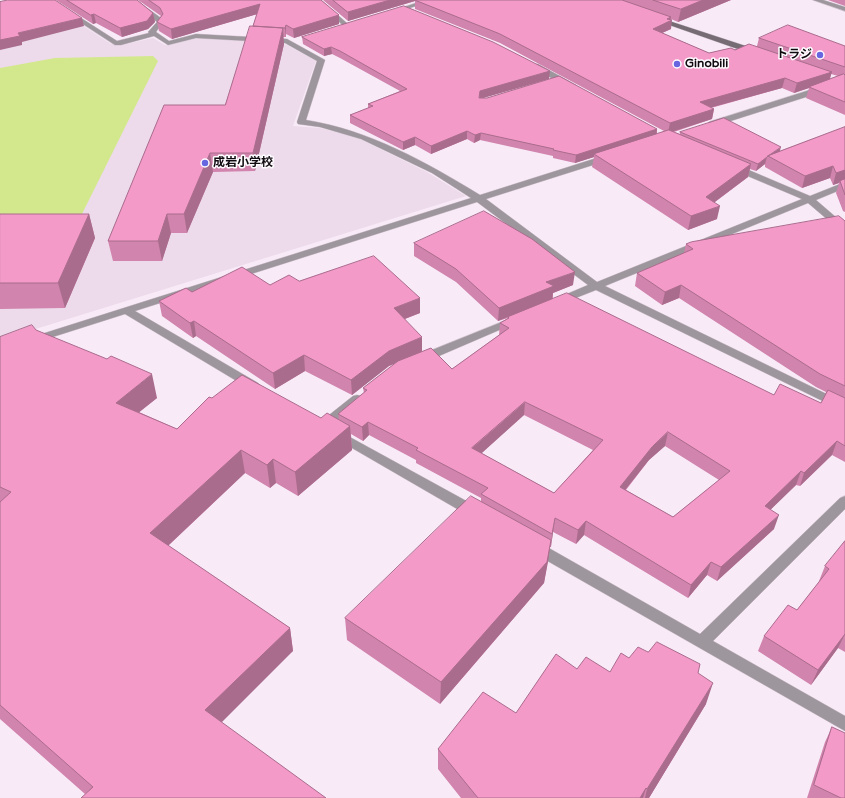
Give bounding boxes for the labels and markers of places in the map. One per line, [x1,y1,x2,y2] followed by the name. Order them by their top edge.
[776,48,812,62] place label: トラジ
[815,50,825,60] marker: トラジ
[685,57,728,71] place label: Ginobili
[672,59,682,69] marker: Ginobili
[213,156,273,170] place label: 成岩小学校
[200,158,210,168] marker: 成岩小学校

